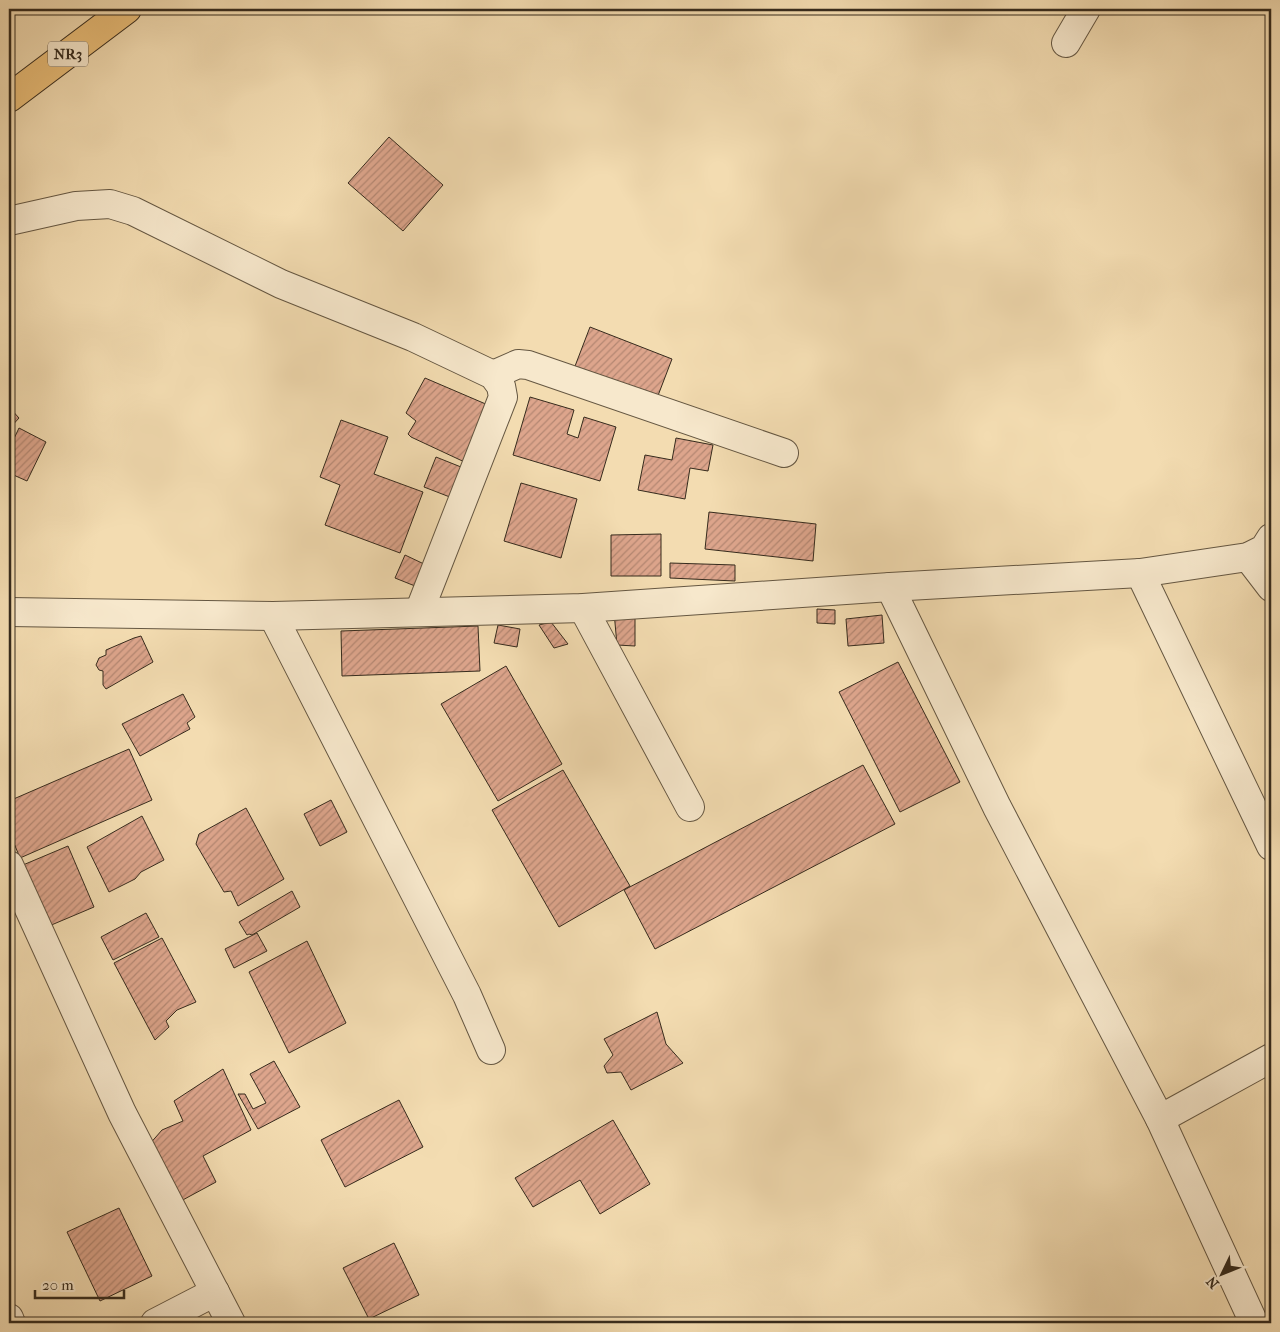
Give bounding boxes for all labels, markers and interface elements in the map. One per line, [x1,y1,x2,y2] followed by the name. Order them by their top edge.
[48,42,88,66] road number: NR3
[1198,1250,1248,1300] north arrow
[35,1267,124,1299] scale bar
[1203,1273,1223,1292] text: N
[42,1276,74,1294] text: 20 m

